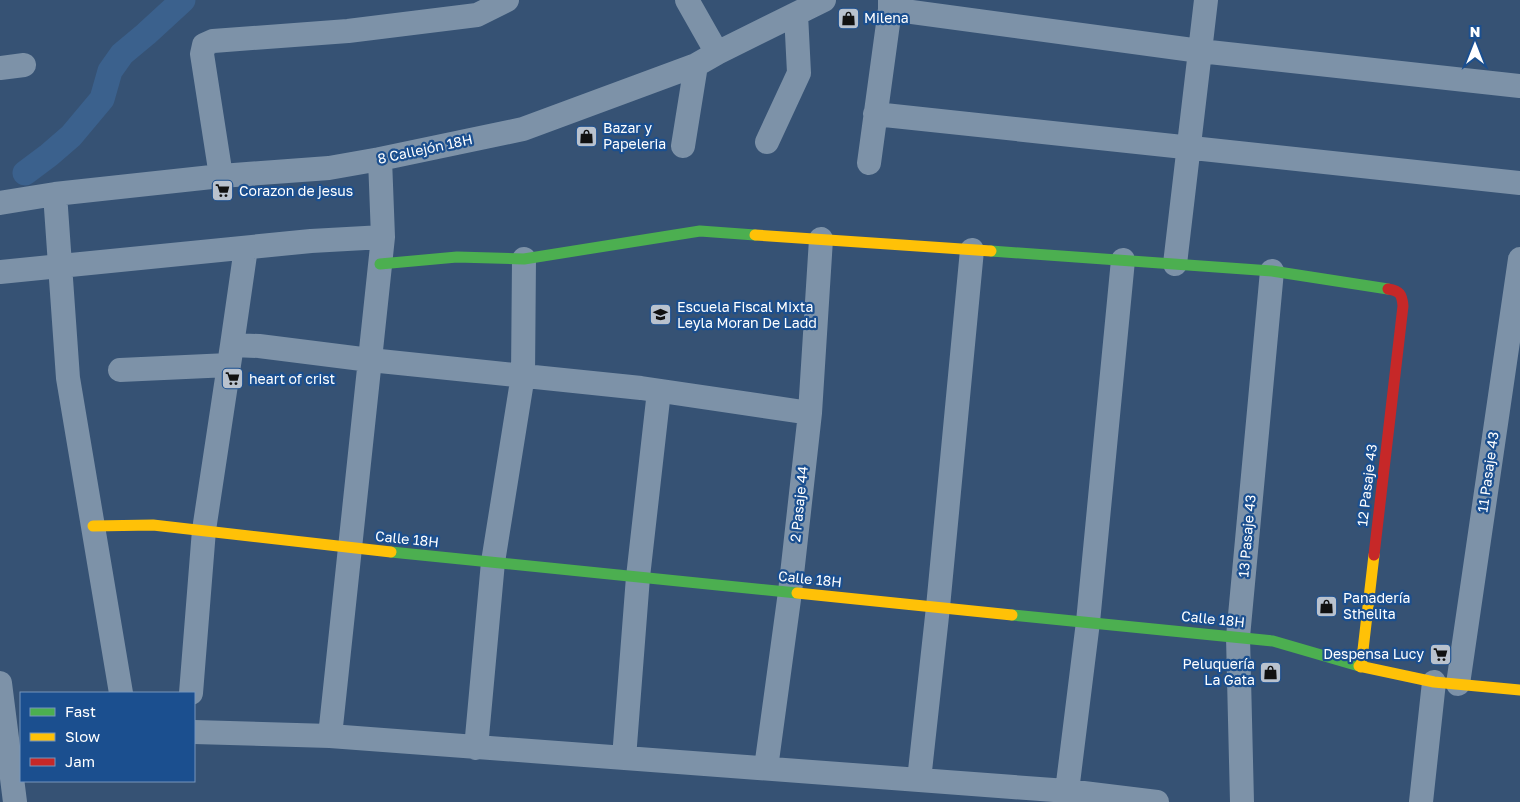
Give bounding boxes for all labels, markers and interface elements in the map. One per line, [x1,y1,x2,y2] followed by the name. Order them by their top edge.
[836,6,860,30] shop icon: Milena
[864,9,909,26] place label: Milena
[1450,20,1500,70] north arrow
[1470,23,1480,40] text: N
[603,119,666,152] place label: Bazar y Papeleria
[575,124,599,148] shop icon: Bazar y Papeleria
[376,130,474,167] street label: 8 Callejón 18H
[211,179,235,203] supermarket icon: Corazon de jesus
[239,182,353,199] place label: Corazon de jesus
[677,298,817,331] place label: Escuela Fiscal Mixta Leyla Moran De Ladd
[649,303,673,327] school or university icon: Escuela Fiscal Mixta Leyla Moran De Ladd
[221,367,245,391] supermarket icon: heart of crist
[249,370,335,387] place label: heart of crist
[1473,430,1502,513] street label: 11 Pasaje 43
[1353,443,1380,527] street label: 12 Pasaje 43
[786,465,811,543] street label: 2 Pasaje 44
[1234,494,1259,578] street label: 13 Pasaje 43
[374,527,440,550] street label: Calle 18H
[777,567,843,590] street label: Calle 18H
[1343,589,1410,622] place label: Panadería Sthelita
[1315,594,1339,618] shop icon: Panadería Sthelita
[1180,607,1246,630] street label: Calle 18H
[1428,642,1452,666] supermarket icon: Despensa Lucy
[1323,645,1424,662] place label: Despensa Lucy
[1183,655,1255,688] place label: Peluquería La Gata
[1259,660,1283,684] shop icon: Peluquería La Gata
[20,692,195,782] legend
[65,702,96,720] text: Fast
[65,727,100,745] text: Slow
[65,752,95,770] text: Jam

